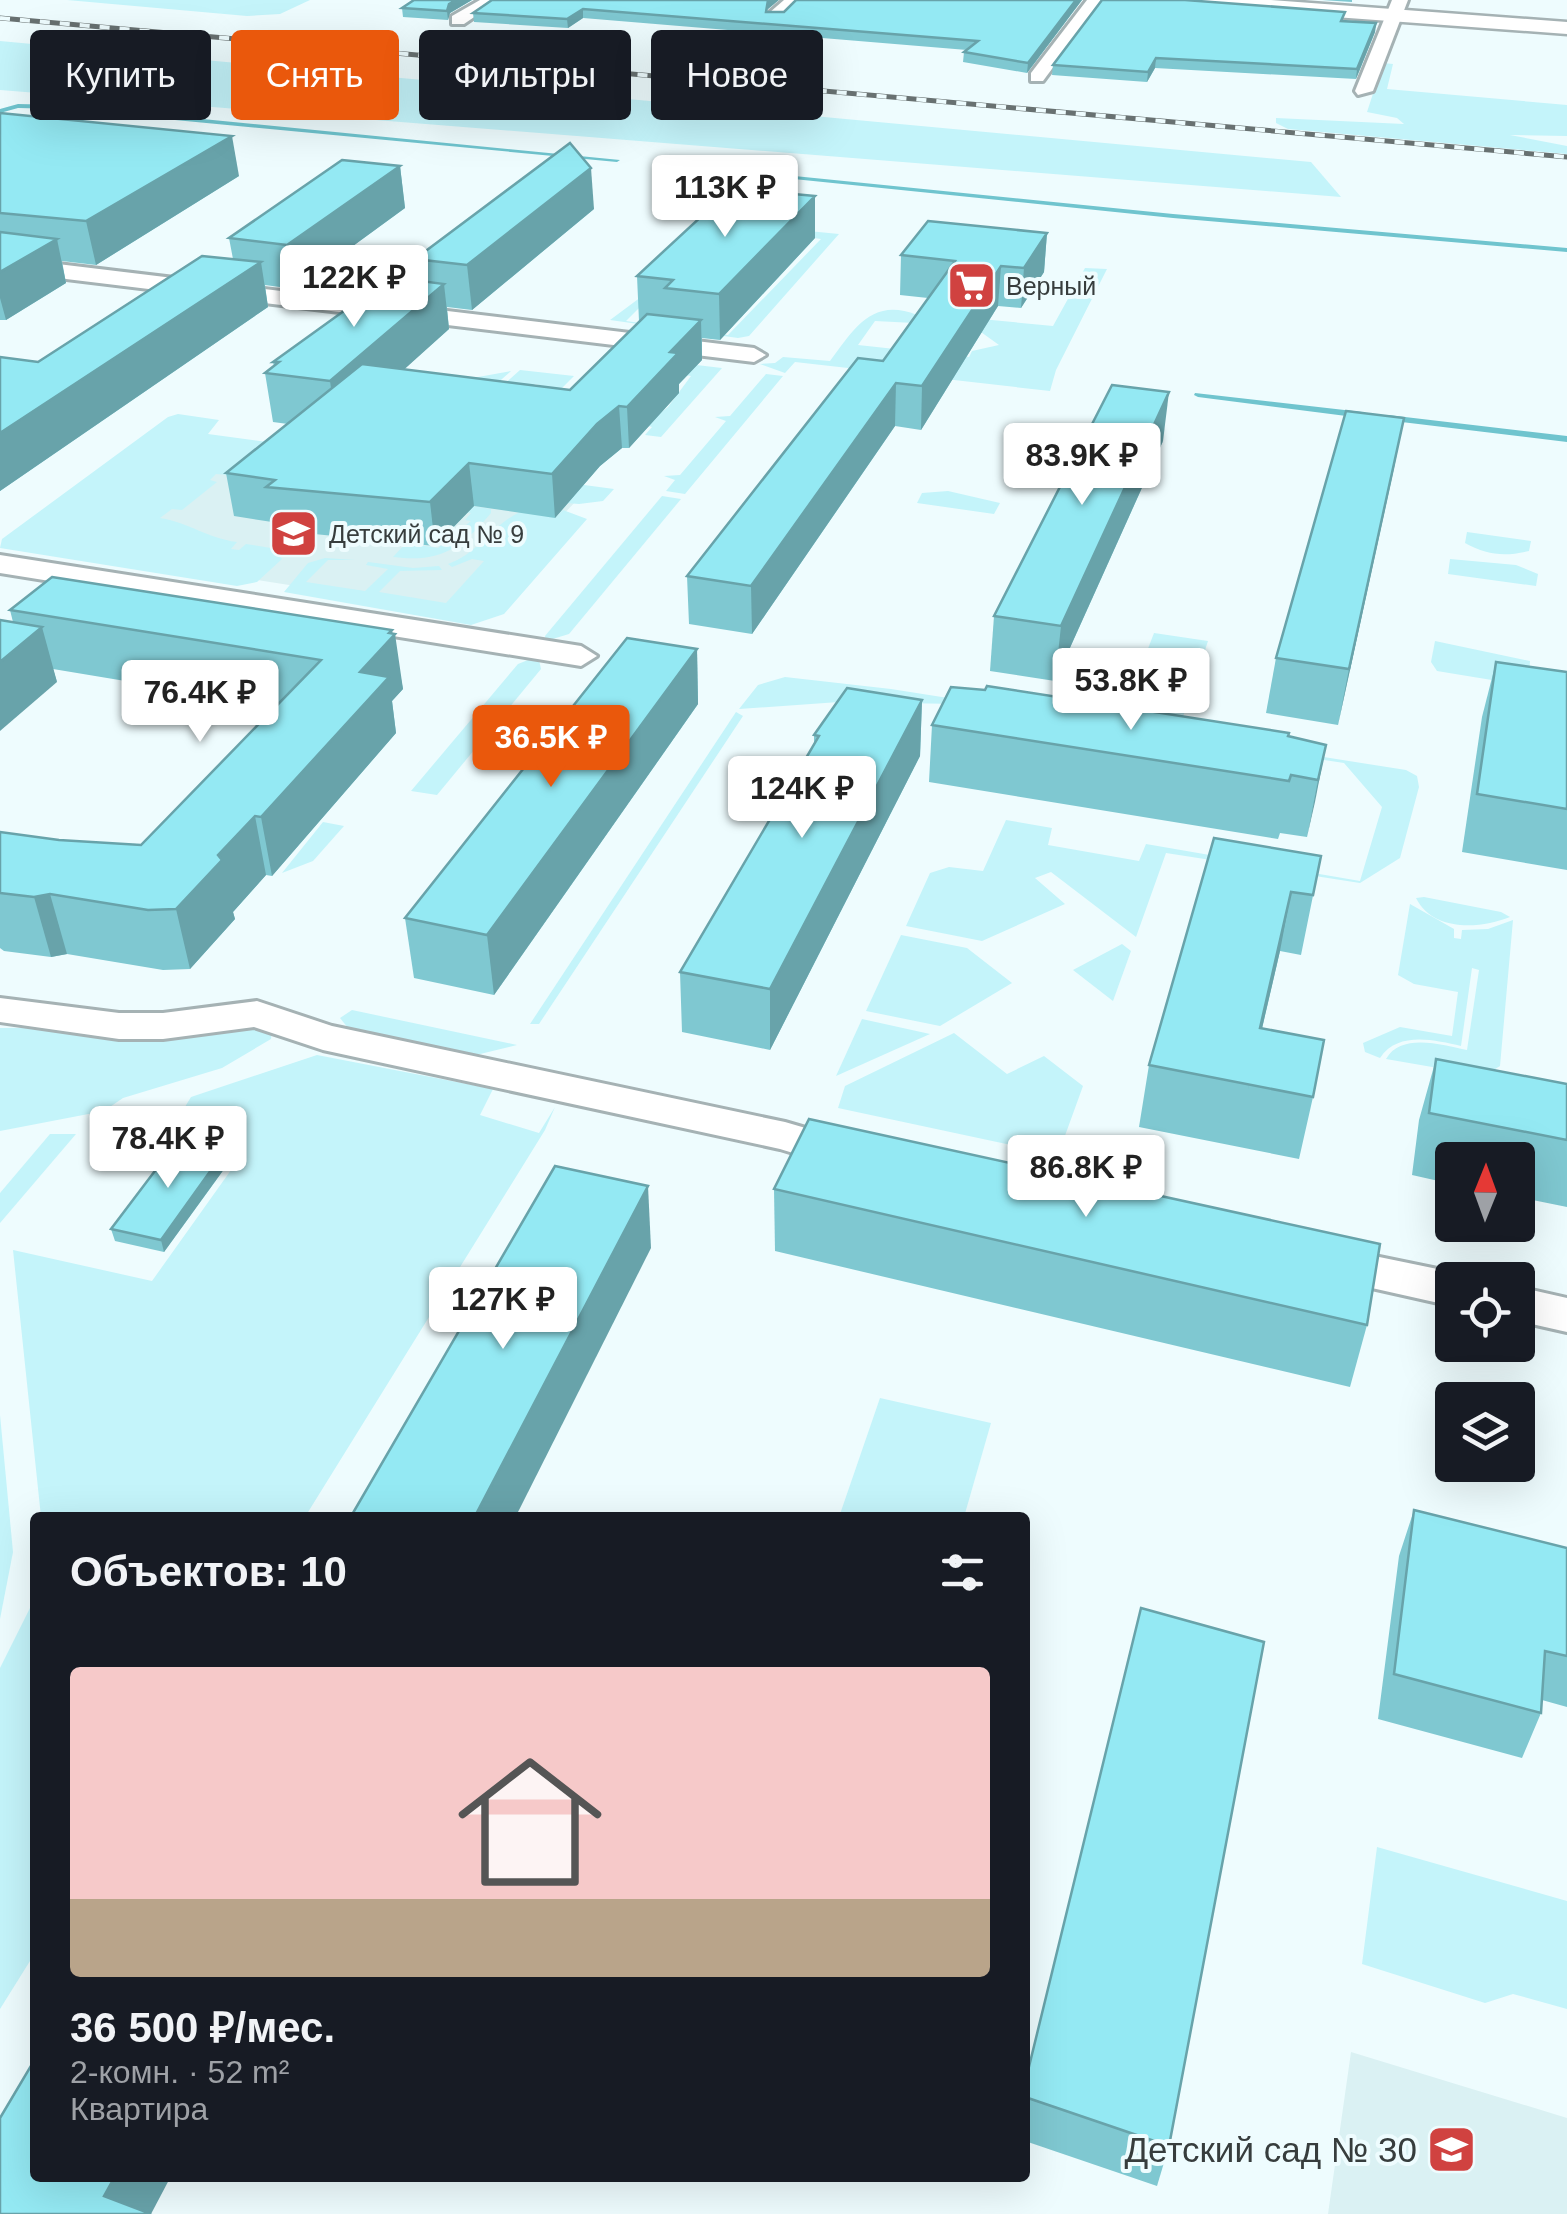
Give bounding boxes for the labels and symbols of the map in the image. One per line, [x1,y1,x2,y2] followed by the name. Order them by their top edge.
[644,155,806,240] pin: 113K ₽
[273,245,435,330] pin: 122K ₽
[945,260,997,312] supermarket icon: Верный
[1006,272,1096,300] place label: Верный
[990,423,1174,508] pin: 83.9K ₽
[268,508,320,560] school or university icon: Детский сад № 9
[329,520,524,548] place label: Детский сад № 9
[1039,648,1223,733] pin: 53.8K ₽
[108,660,292,745] pin: 76.4K ₽
[459,705,643,790] pin: 36.5K ₽
[721,756,883,841] pin: 124K ₽
[76,1106,260,1191] pin: 78.4K ₽
[994,1135,1178,1220] pin: 86.8K ₽
[1435,1142,1535,1242] north arrow
[422,1267,584,1352] pin: 127K ₽
[1426,2124,1478,2176] school or university icon: Детский сад № 30
[1124,2130,1417,2169] place label: Детский сад № 30

